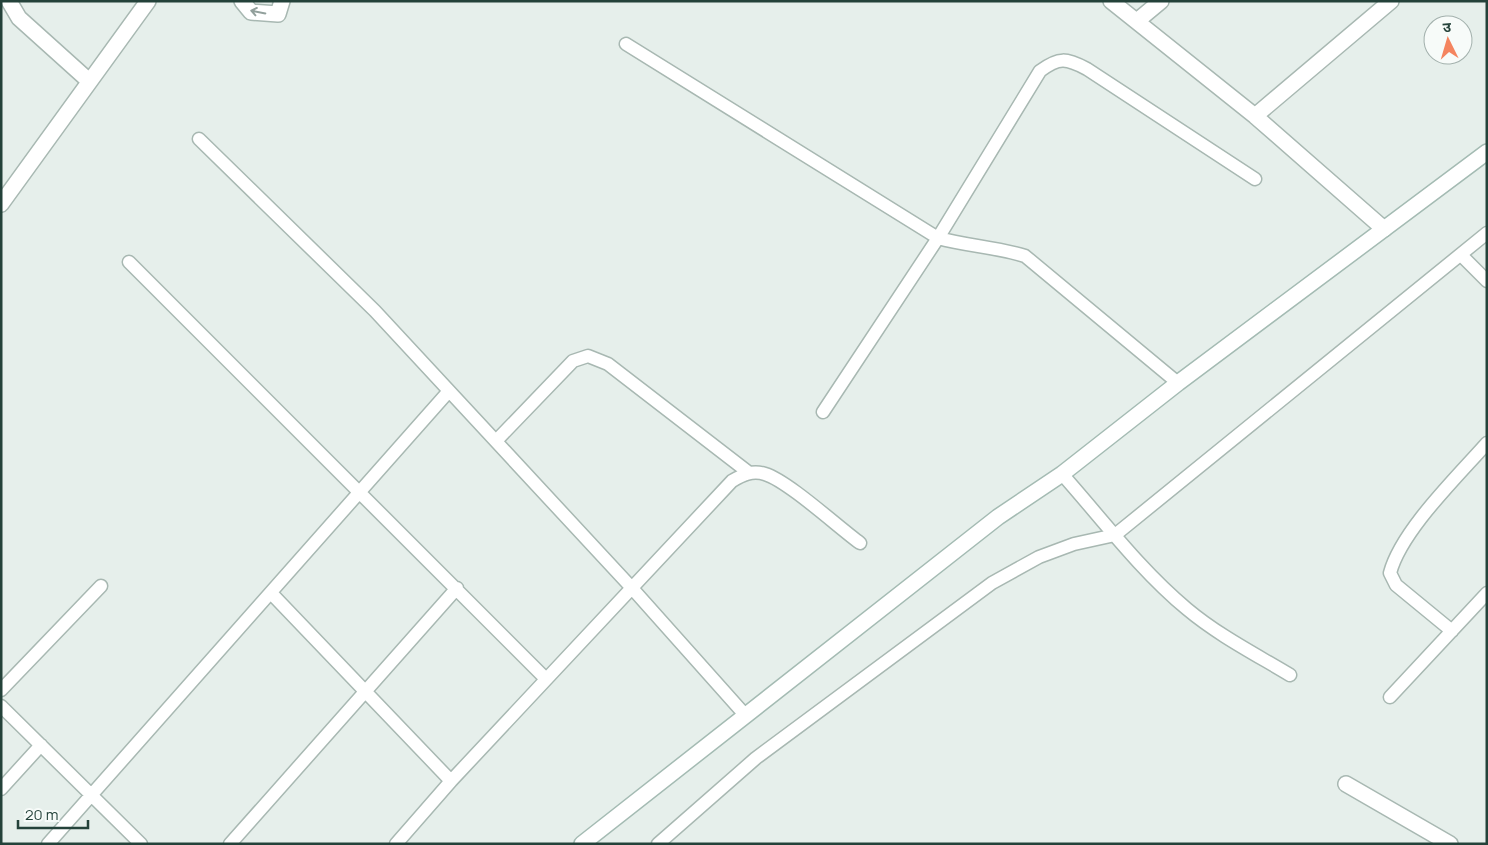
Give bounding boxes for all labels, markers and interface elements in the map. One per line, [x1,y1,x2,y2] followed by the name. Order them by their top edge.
[250,6,266,16] one-way arrow
[1423,15,1473,65] north arrow
[1442,17,1453,36] text: उ
[18,798,88,830] scale bar
[25,804,58,825] text: 20 m

